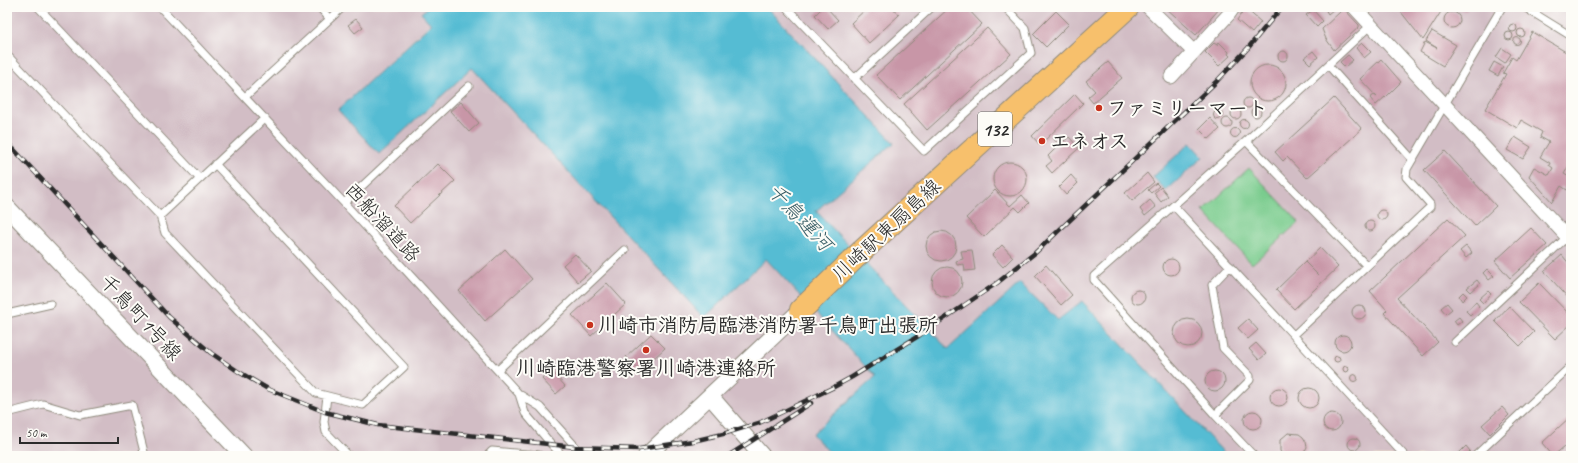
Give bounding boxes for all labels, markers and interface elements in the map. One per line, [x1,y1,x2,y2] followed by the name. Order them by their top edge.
[1107,96,1268,121] place label: ファミリーマート
[1094,103,1104,113] marker: ファミリーマート
[978,112,1012,146] road number: 132
[1050,129,1129,154] place label: エネオス
[1037,136,1047,146] marker: エネオス
[827,173,946,287] street label: 川崎駅東扇島線
[339,177,426,267] street label: 西船溜道路
[762,177,840,259] water label: 千鳥運河
[94,269,187,366] street label: 千鳥町1号線
[598,313,938,338] place label: 川崎市消防局臨港消防署千鳥町出張所
[585,320,595,330] marker: 川崎市消防局臨港消防署千鳥町出張所
[641,345,651,355] marker: 川崎臨港警察署川崎港連絡所
[516,356,776,381] place label: 川崎臨港警察署川崎港連絡所
[20,419,118,445] scale bar
[26,425,48,441] text: 50 m

